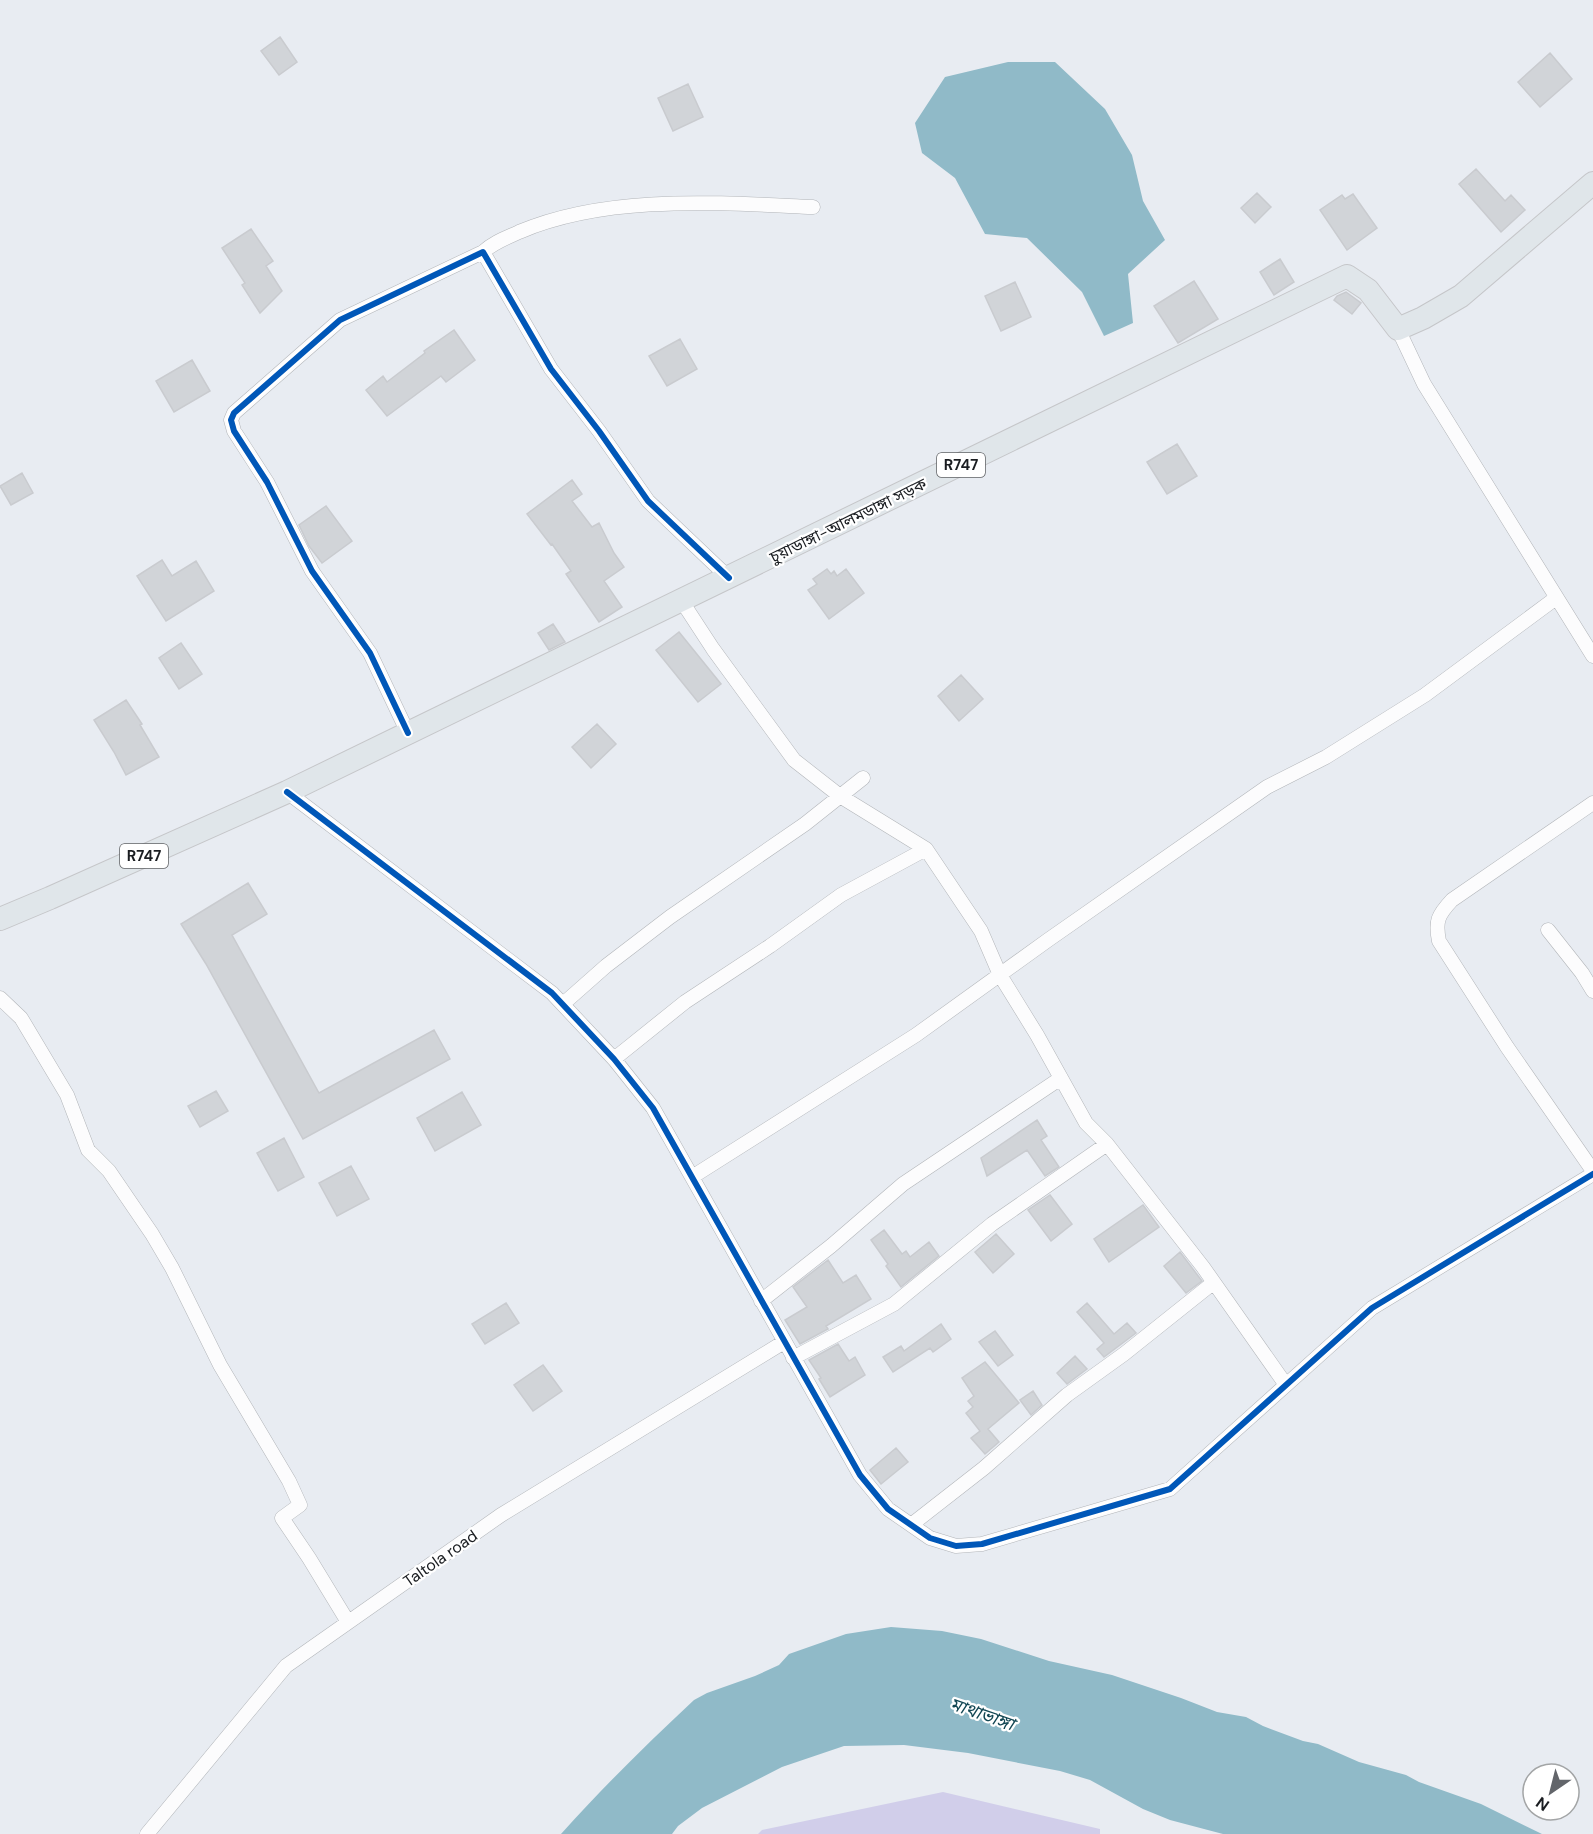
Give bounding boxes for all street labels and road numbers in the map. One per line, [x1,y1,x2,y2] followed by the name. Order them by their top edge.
[937,453,985,477] road number: R747
[765,473,931,568] street label: চুয়াডাঙ্গা-আলমডাঙ্গা সড়ক
[120,844,168,868] road number: R747
[399,1525,482,1592] street label: Taltola road

